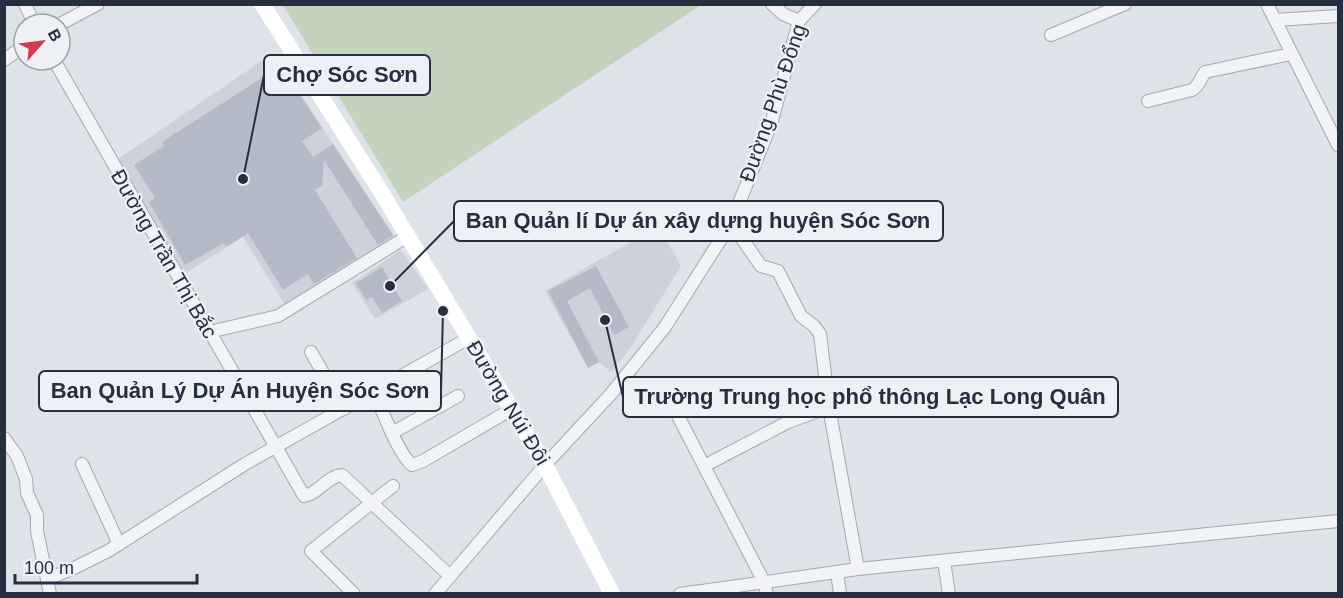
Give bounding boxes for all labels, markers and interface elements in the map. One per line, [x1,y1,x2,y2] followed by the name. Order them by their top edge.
[12,12,72,72] north arrow
[735,21,810,185] street label: Đường Phù Đổng
[45,26,65,44] text: B
[264,55,430,95] callout: Chợ Sóc Sơn
[276,62,418,87] text: Chợ Sóc Sơn
[107,165,222,342] street label: Đường Trần Thị Bắc
[454,201,943,241] callout: Ban Quản lí Dự án xây dựng huyện Sóc Sơn
[466,208,930,233] text: Ban Quản lí Dự án xây dựng huyện Sóc Sơn
[462,336,555,469] street label: Đường Núi Đôi
[39,371,441,411] callout: Ban Quản Lý Dự Án Huyện Sóc Sơn
[623,377,1118,417] callout: Trường Trung học phổ thông Lạc Long Quân
[51,378,429,403] text: Ban Quản Lý Dự Án Huyện Sóc Sơn
[634,384,1106,409] text: Trường Trung học phổ thông Lạc Long Quân
[15,547,196,585] scale bar
[24,558,74,578] text: 100 m

